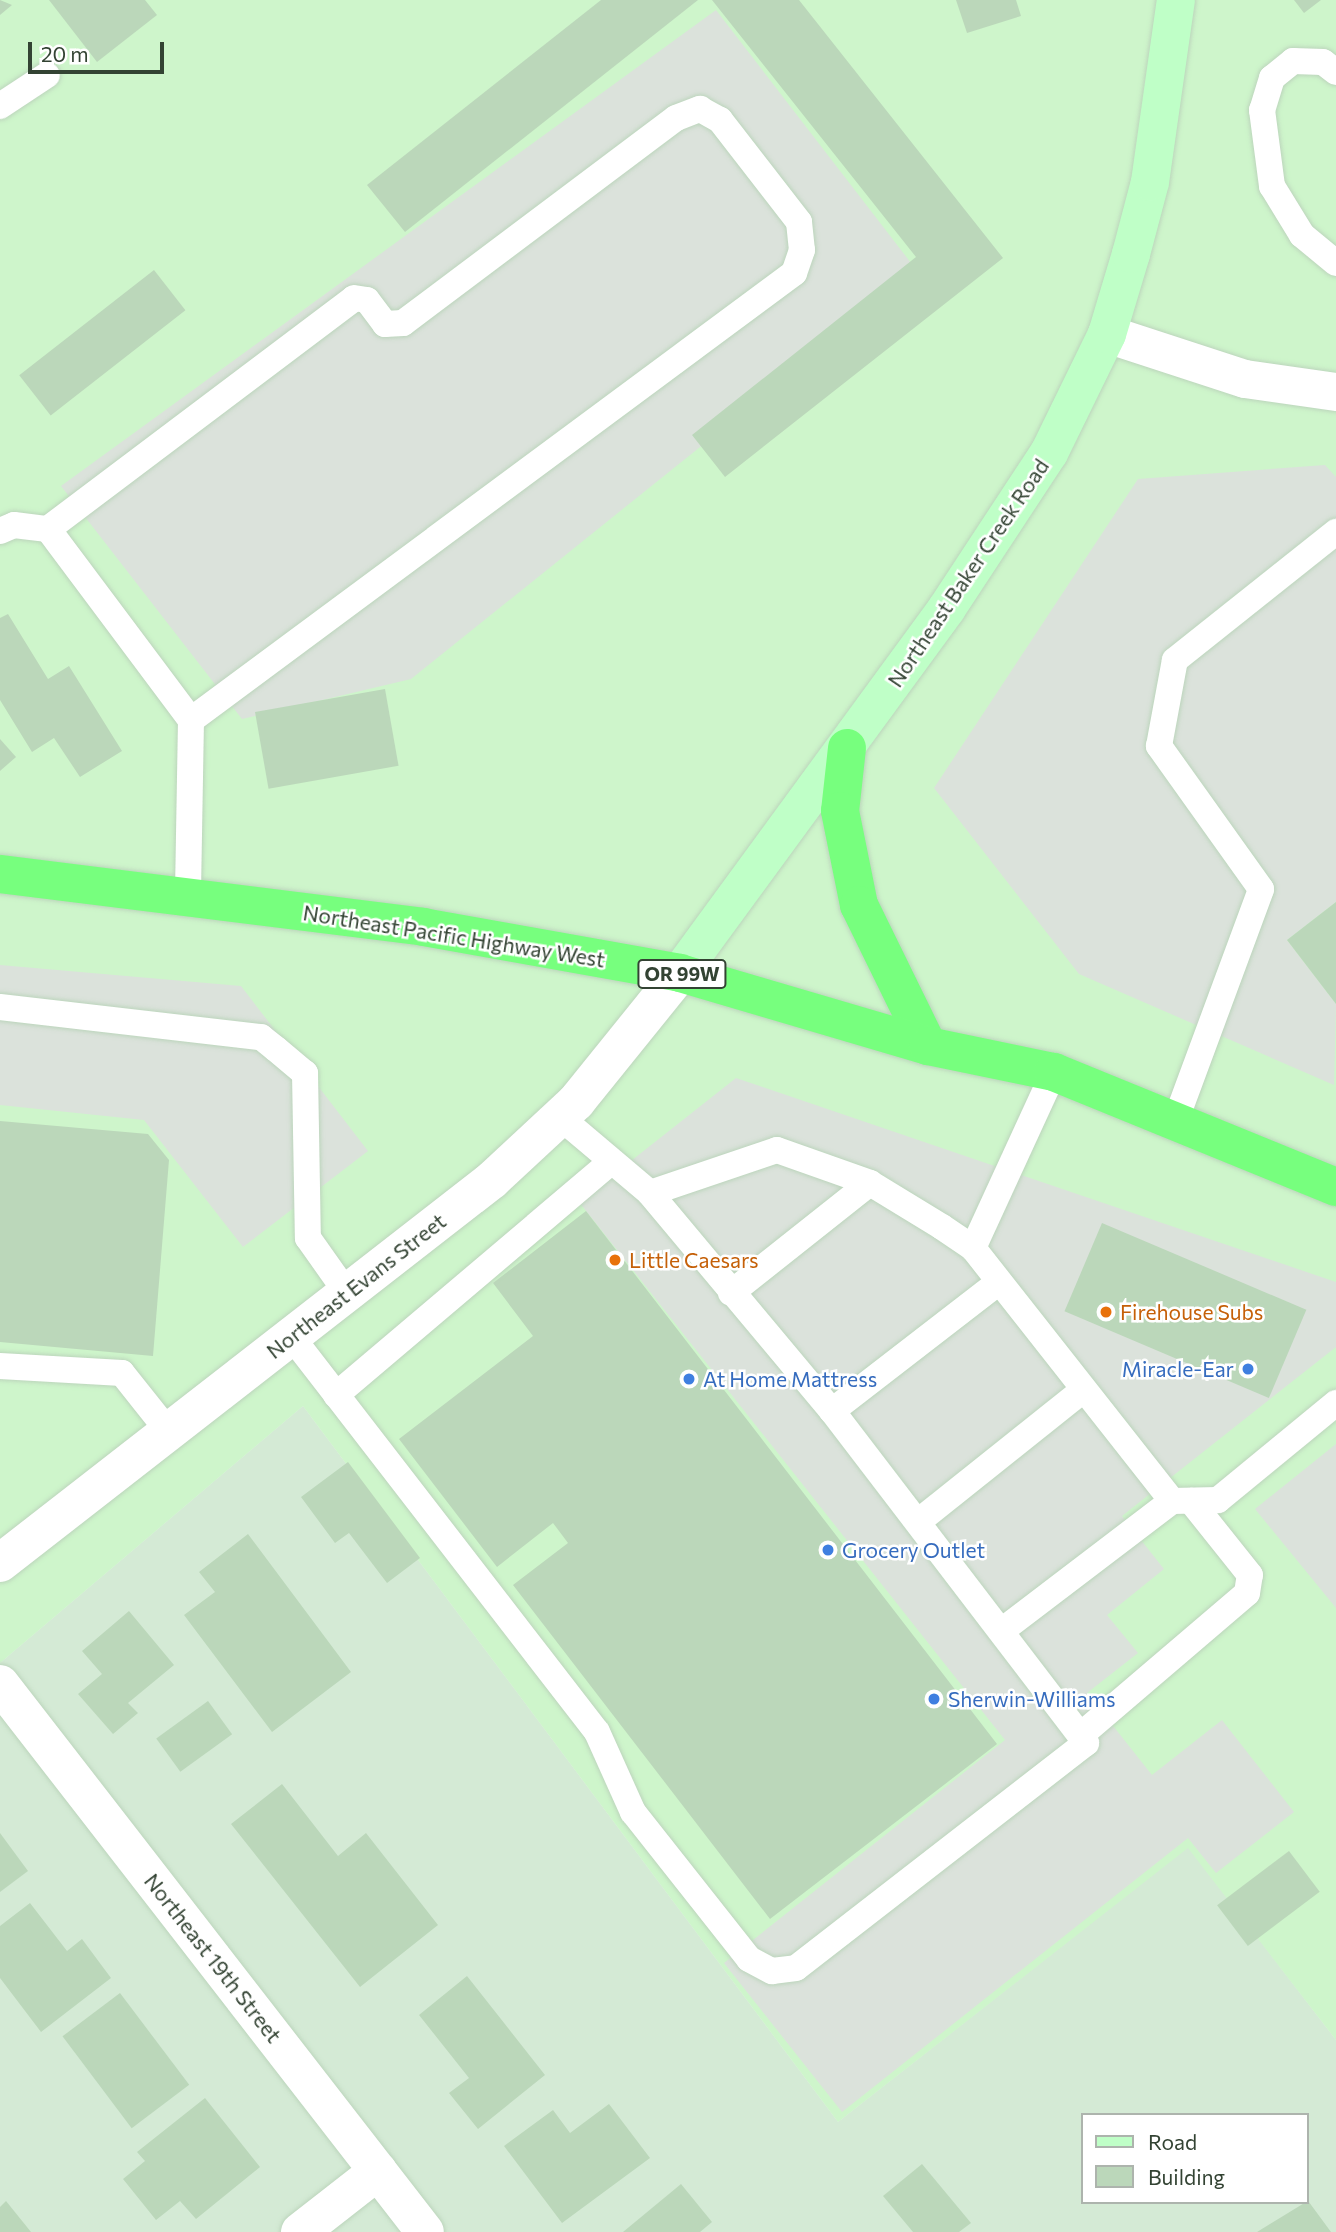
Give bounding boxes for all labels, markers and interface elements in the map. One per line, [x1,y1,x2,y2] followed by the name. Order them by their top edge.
[32,28,168,72] scale bar
[41,41,89,66] text: 20 m
[882,454,1054,692] street label: Northeast Baker Creek Road
[301,900,607,972] street label: Northeast Pacific Highway West
[636,958,728,990] road number: OR 99W
[261,1208,451,1364] street label: Northeast Evans Street
[629,1247,759,1273] place label: Little Caesars
[607,1252,623,1268] marker: Little Caesars
[1120,1299,1263,1325] place label: Firehouse Subs
[1098,1304,1114,1320] marker: Firehouse Subs
[1122,1356,1234,1382] place label: Miracle-Ear
[1240,1361,1256,1377] marker: Miracle-Ear
[703,1366,877,1392] place label: At Home Mattress
[681,1371,697,1387] marker: At Home Mattress
[842,1537,985,1563] place label: Grocery Outlet
[820,1542,836,1558] marker: Grocery Outlet
[948,1686,1116,1712] place label: Sherwin-Williams
[926,1691,942,1707] marker: Sherwin-Williams
[139,1869,287,2047] street label: Northeast 19th Street
[1080,2113,1308,2204] legend
[1148,2129,1197,2154] text: Road
[1148,2164,1225,2189] text: Building

